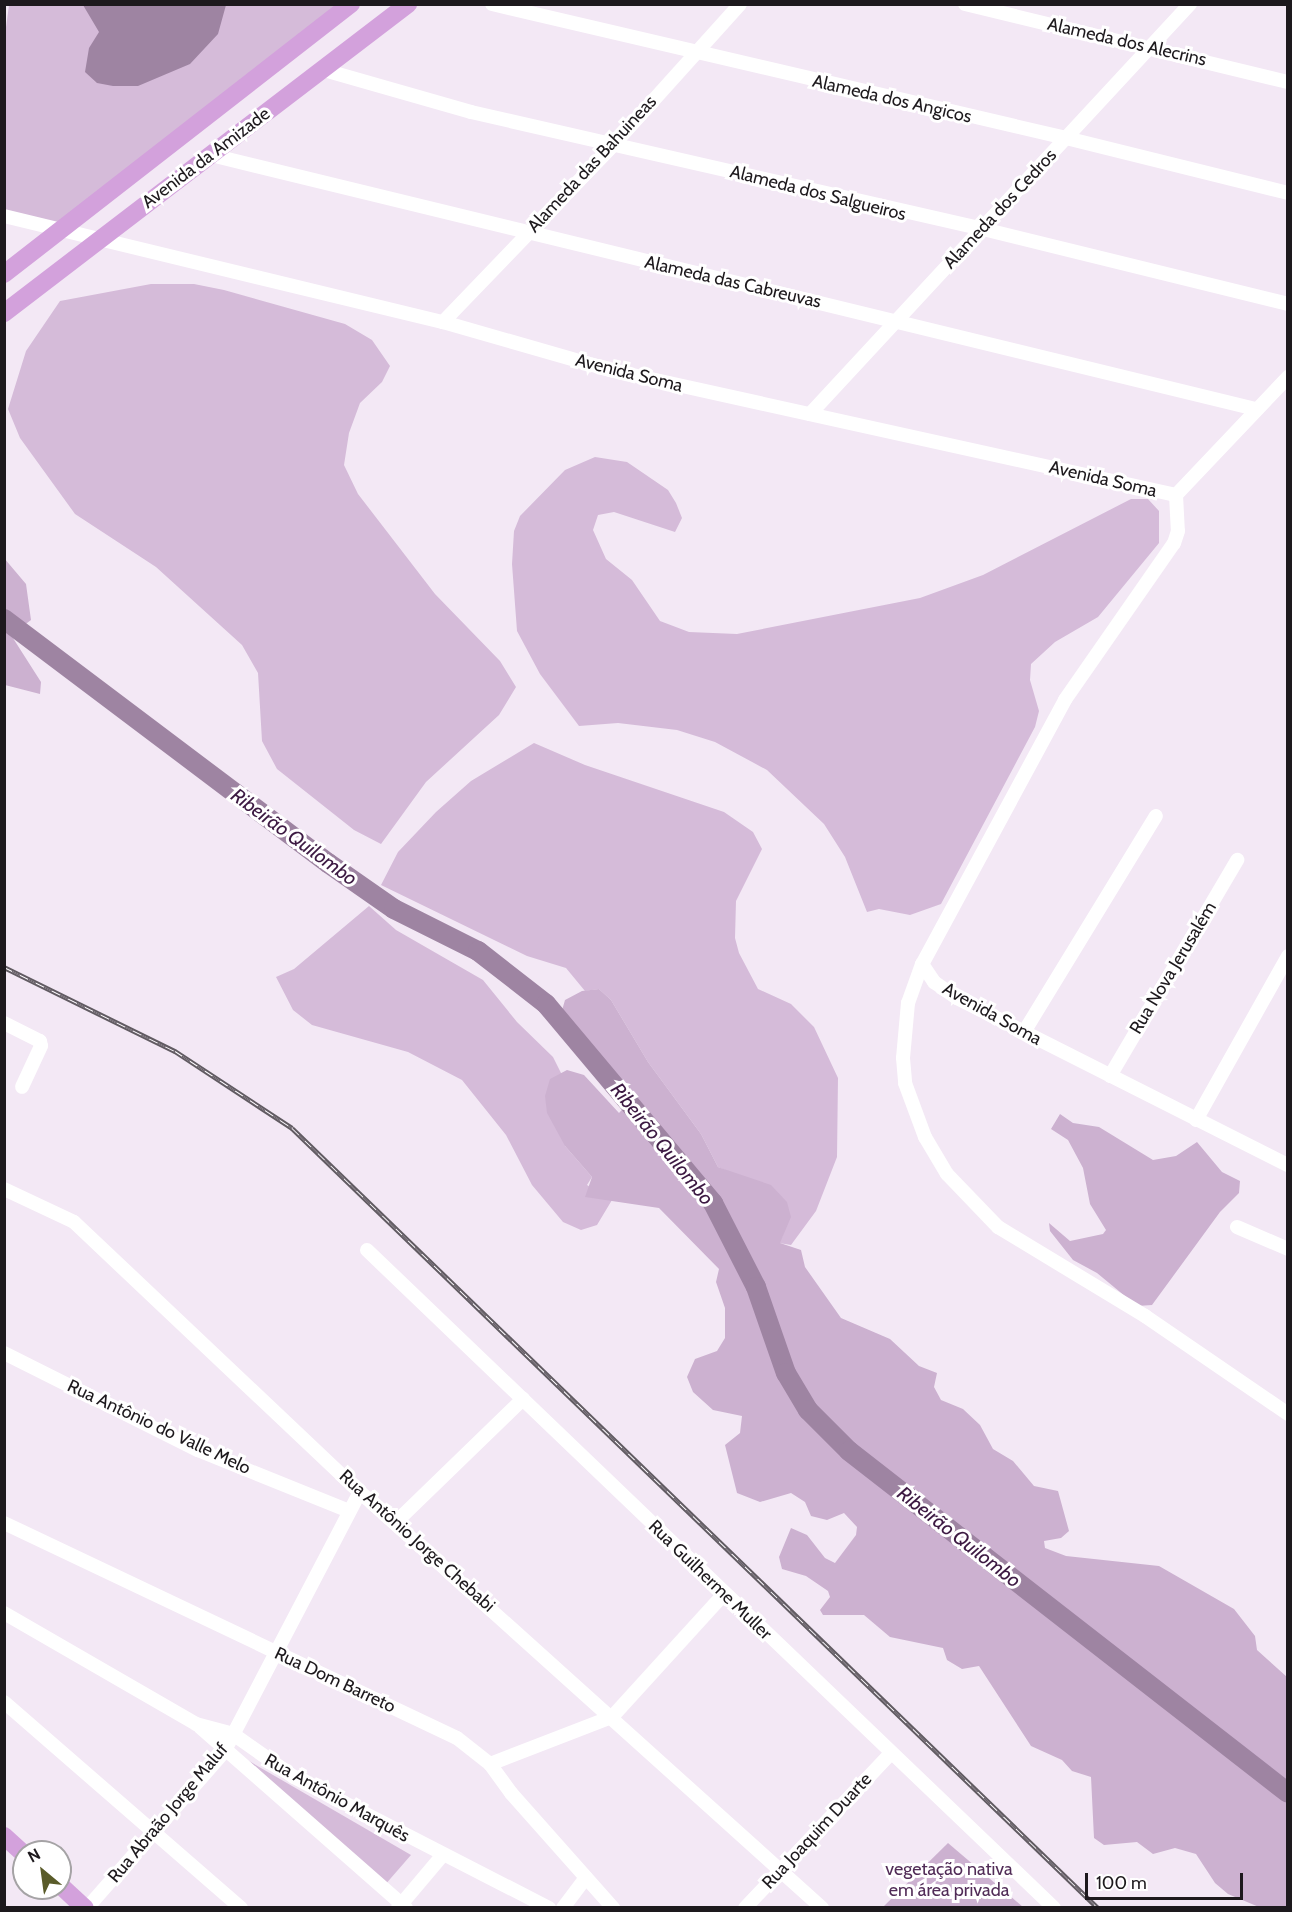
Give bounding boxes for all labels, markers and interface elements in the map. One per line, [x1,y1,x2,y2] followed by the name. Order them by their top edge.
[1045,13,1209,71] street label: Alameda dos Alecrins
[810,70,974,128] street label: Alameda dos Angicos
[523,91,661,237] street label: Alameda das Bahuineas
[138,103,274,213] street label: Avenida da Amizade
[939,145,1061,273] street label: Alameda dos Cedros
[728,161,908,225] street label: Alameda dos Salgueiros
[643,251,823,313] street label: Alameda das Cabreuvas
[573,349,685,397] street label: Avenida Soma
[1047,456,1159,502] street label: Avenida Soma
[226,783,362,891] water label: Ribeirão Quilombo
[1125,898,1221,1038] street label: Rua Nova Jerusalém
[939,978,1045,1050] street label: Avenida Soma
[605,1078,719,1210] water label: Ribeirão Quilombo
[64,1375,254,1479] street label: Rua Antônio do Valle Melo
[335,1465,499,1617] street label: Rua Antônio Jorge Chebabi
[892,1481,1026,1593] water label: Ribeirão Quilombo
[644,1516,776,1644] street label: Rua Guilherme Muller
[271,1643,399,1717] street label: Rua Dom Barreto
[103,1739,233,1887] street label: Rua Abraão Jorge Maluf
[261,1749,413,1847] street label: Rua Antônio Marquês
[758,1769,876,1893] street label: Rua Joaquim Duarte
[12,1840,72,1900] north arrow
[24,1845,44,1867] text: N
[885,1859,1013,1902] park label: vegetação nativa em área privada
[1088,1861,1246,1899] scale bar
[1096,1872,1147,1894] text: 100 m

